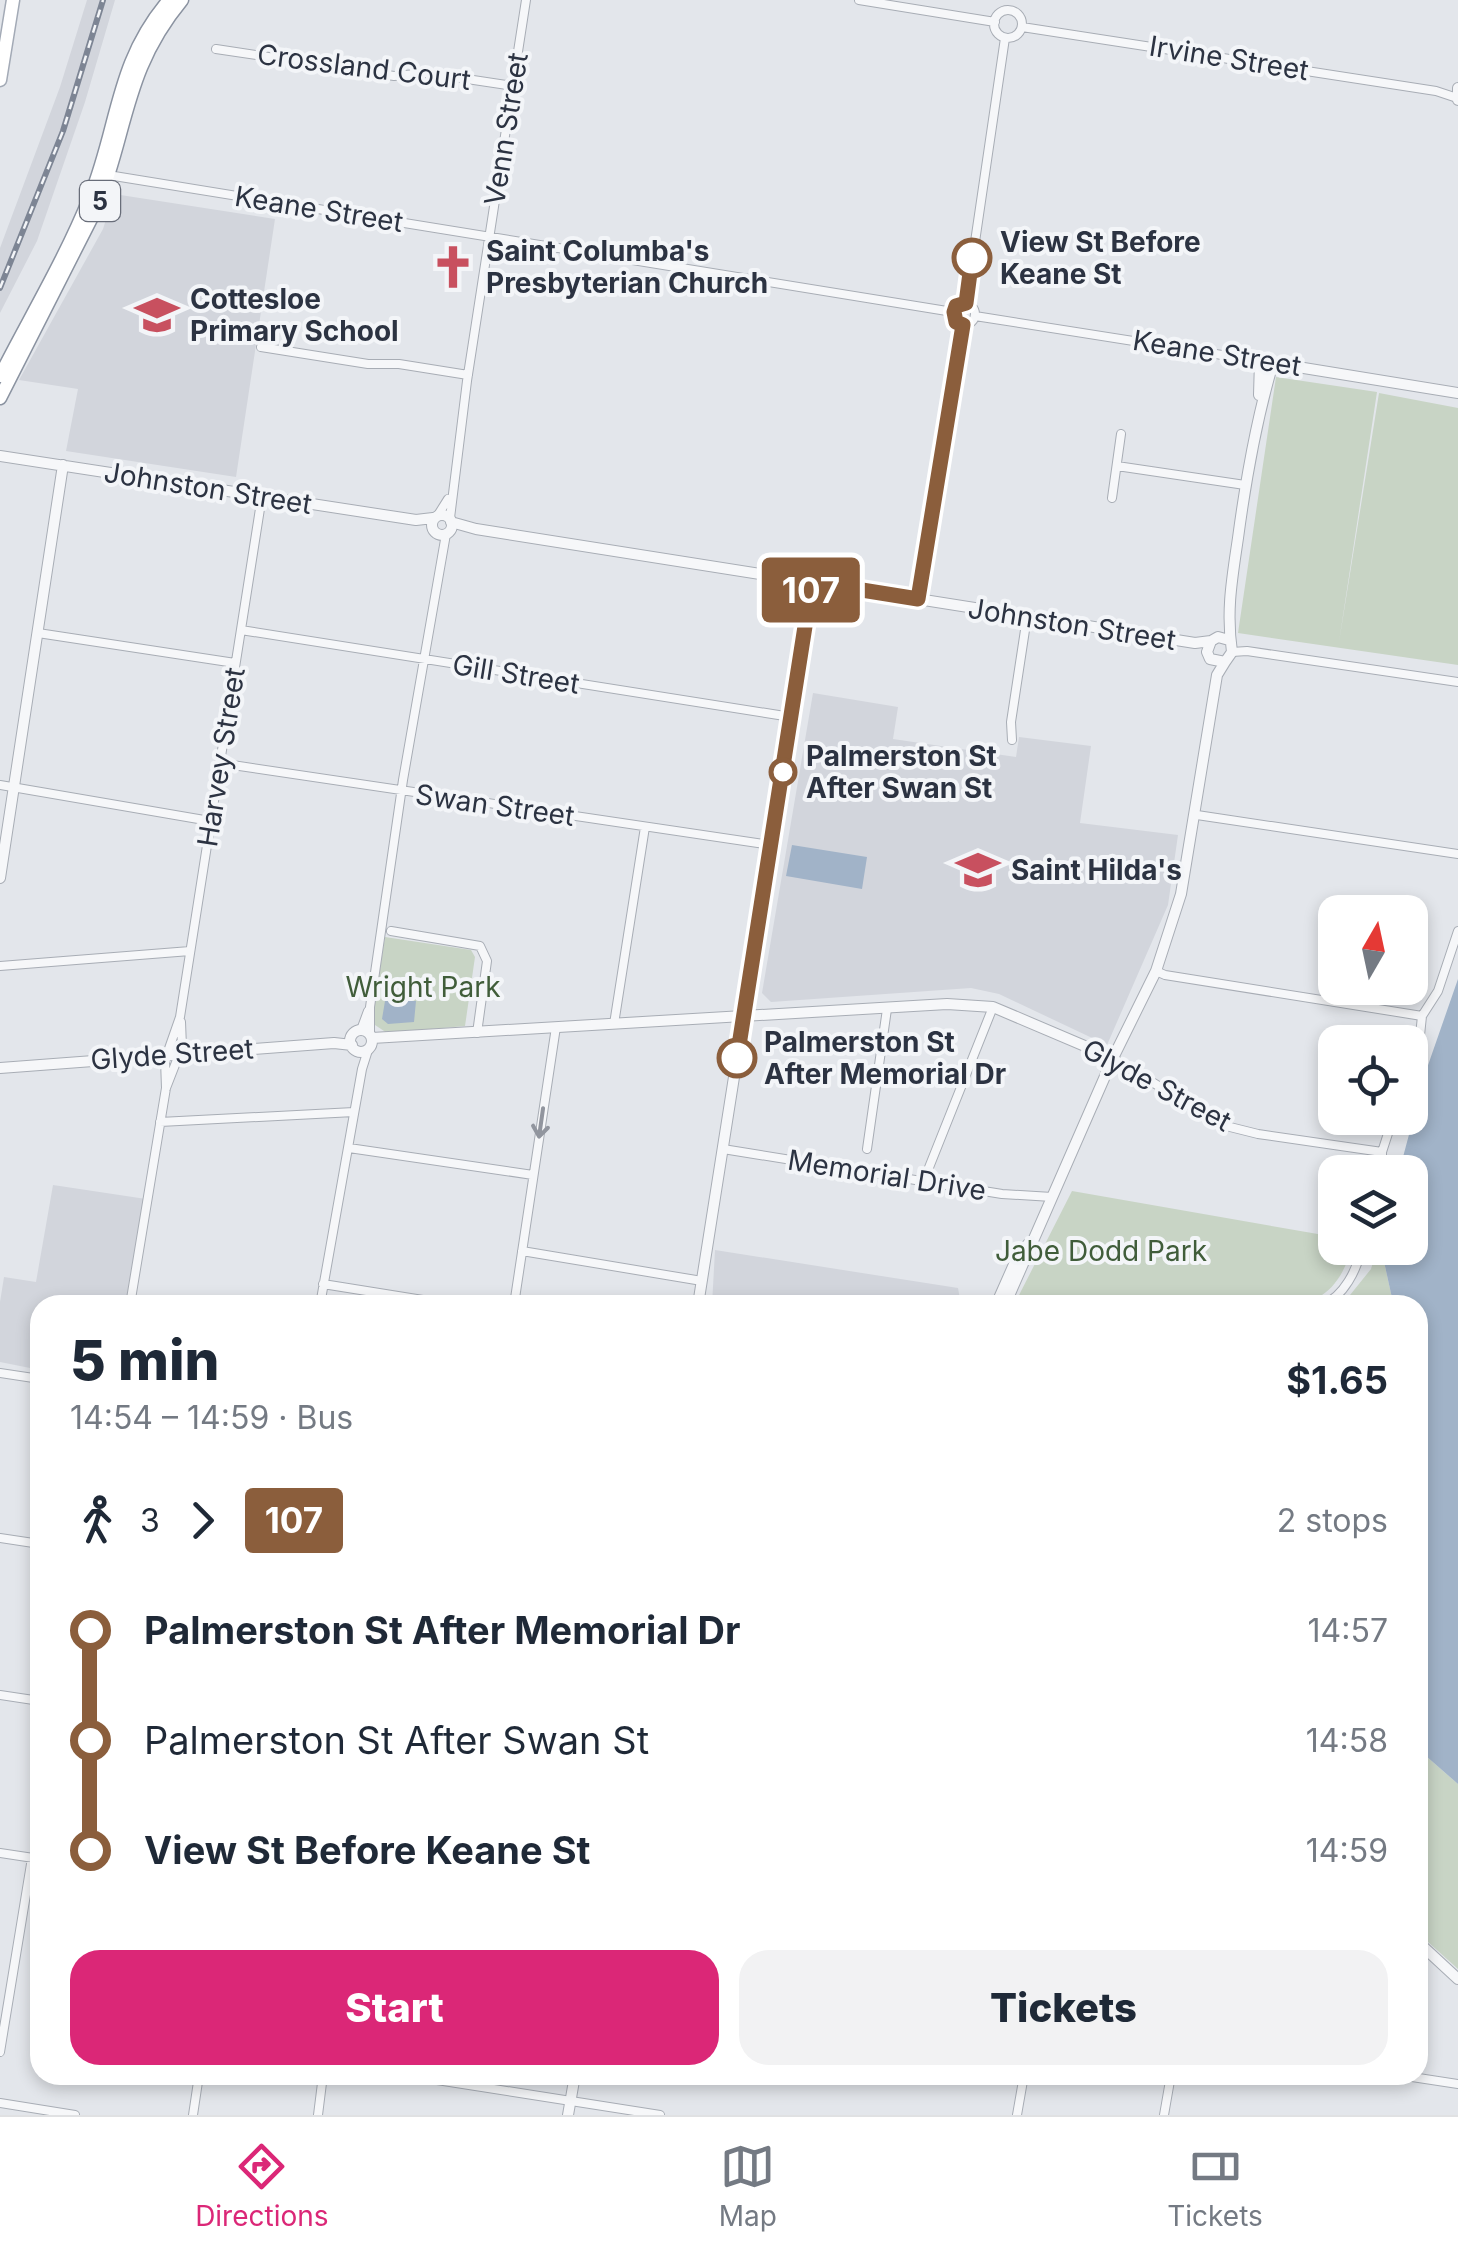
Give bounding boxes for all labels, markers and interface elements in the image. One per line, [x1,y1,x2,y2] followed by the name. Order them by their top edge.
[1147,29,1311,87] street label: Irvine Street
[255,37,473,97] street label: Crossland Court
[477,50,535,208] street label: Venn Street
[232,179,406,239] street label: Keane Street
[80,181,120,221] road number: 5
[1000,225,1201,291] place label: View St Before Keane St
[486,234,768,300] place label: Saint Columba's Presbyterian Church
[953,239,991,277] marker: View St Before Keane St
[429,243,477,291] church icon: Saint Columba's Presbyterian Church
[190,282,399,348] place label: Cottesloe Primary School
[133,291,181,339] school or university icon: Cottesloe Primary School
[1130,323,1304,383] street label: Keane Street
[102,455,314,521] street label: Johnston Street
[754,558,868,622] line badge: 107
[782,569,840,611] text: 107
[966,591,1178,657] street label: Johnston Street
[450,647,582,701] street label: Gill Street
[190,665,252,849] street label: Harvey Street
[806,739,997,805] place label: Palmerston St After Swan St
[770,759,796,785] marker: Palmerston St After Swan St
[413,777,577,833] street label: Swan Street
[954,846,1002,894] school or university icon: Saint Hilda's
[1011,853,1182,887] place label: Saint Hilda's
[1318,895,1428,1005] north arrow
[1318,895,1428,1265] map controls
[345,970,501,1004] park label: Wright Park
[764,1025,1006,1091] place label: Palmerston St After Memorial Dr
[1318,1025,1428,1135] button: locate
[89,1031,255,1077] street label: Glyde Street
[1077,1032,1237,1138] street label: Glyde Street
[718,1039,756,1077] marker: Palmerston St After Memorial Dr
[532,1107,550,1139] one-way arrow
[785,1143,989,1207] street label: Memorial Drive
[1318,1155,1428,1265] button: layers
[995,1234,1207,1268] park label: Jabe Dodd Park
[70,1327,219,1393] text: 5 min
[1286,1357,1388,1403] text: $1.65
[70,1398,353,1437] text: 14:54 – 14:59 · Bus
[70,1493,125,1548] icon: walk
[175,1493,230,1548] icon: forward
[265,1499,323,1541] text: 107
[140,1501,160,1540] text: 3
[1277,1501,1388,1540] text: 2 stops
[144,1607,741,1653] text: Palmerston St After Memorial Dr
[1308,1611,1388,1650] text: 14:57
[144,1717,649,1763] text: Palmerston St After Swan St
[1306,1721,1388,1760] text: 14:58
[144,1827,590,1873] text: View St Before Keane St
[1306,1831,1388,1870] text: 14:59
[70,1950,719,2065] button: Start
[739,1950,1388,2065] button: Tickets
[195,2139,329,2233] tab: Directions
[719,2139,777,2233] tab: Map
[1167,2139,1263,2233] tab: Tickets

